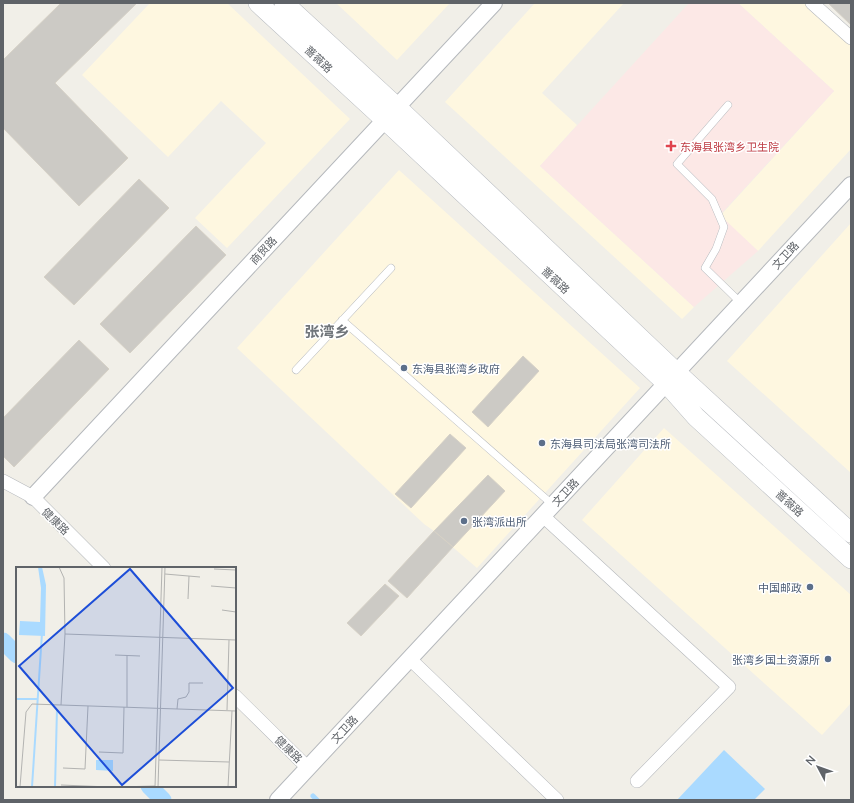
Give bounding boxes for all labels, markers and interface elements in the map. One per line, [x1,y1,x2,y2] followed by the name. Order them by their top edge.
[302,43,336,75] street label: 蔷薇路
[665,140,677,152] marker: 东海县张湾乡卫生院
[680,140,779,153] place label: 东海县张湾乡卫生院
[247,233,279,267] street label: 商贸路
[769,238,801,272] street label: 文卫路
[539,264,573,296] street label: 蔷薇路
[304,322,350,340] district label: 张湾乡
[412,362,500,375] place label: 东海县张湾乡政府
[399,363,409,373] marker: 东海县张湾乡政府
[550,437,671,450] place label: 东海县司法局张湾司法所
[537,438,547,448] marker: 东海县司法局张湾司法所
[549,475,581,509] street label: 文卫路
[773,487,807,519] street label: 蔷薇路
[40,505,72,537] street label: 健康路
[472,515,527,528] place label: 张湾派出所
[459,516,469,526] marker: 张湾派出所
[16,567,236,787] inset map
[758,581,802,594] place label: 中国邮政
[805,582,815,592] marker: 中国邮政
[732,653,820,666] place label: 张湾乡国土资源所
[823,654,833,664] marker: 张湾乡国土资源所
[328,712,360,746] street label: 文卫路
[273,733,305,765] street label: 健康路
[798,747,838,787] north arrow
[802,753,818,768] text: N

